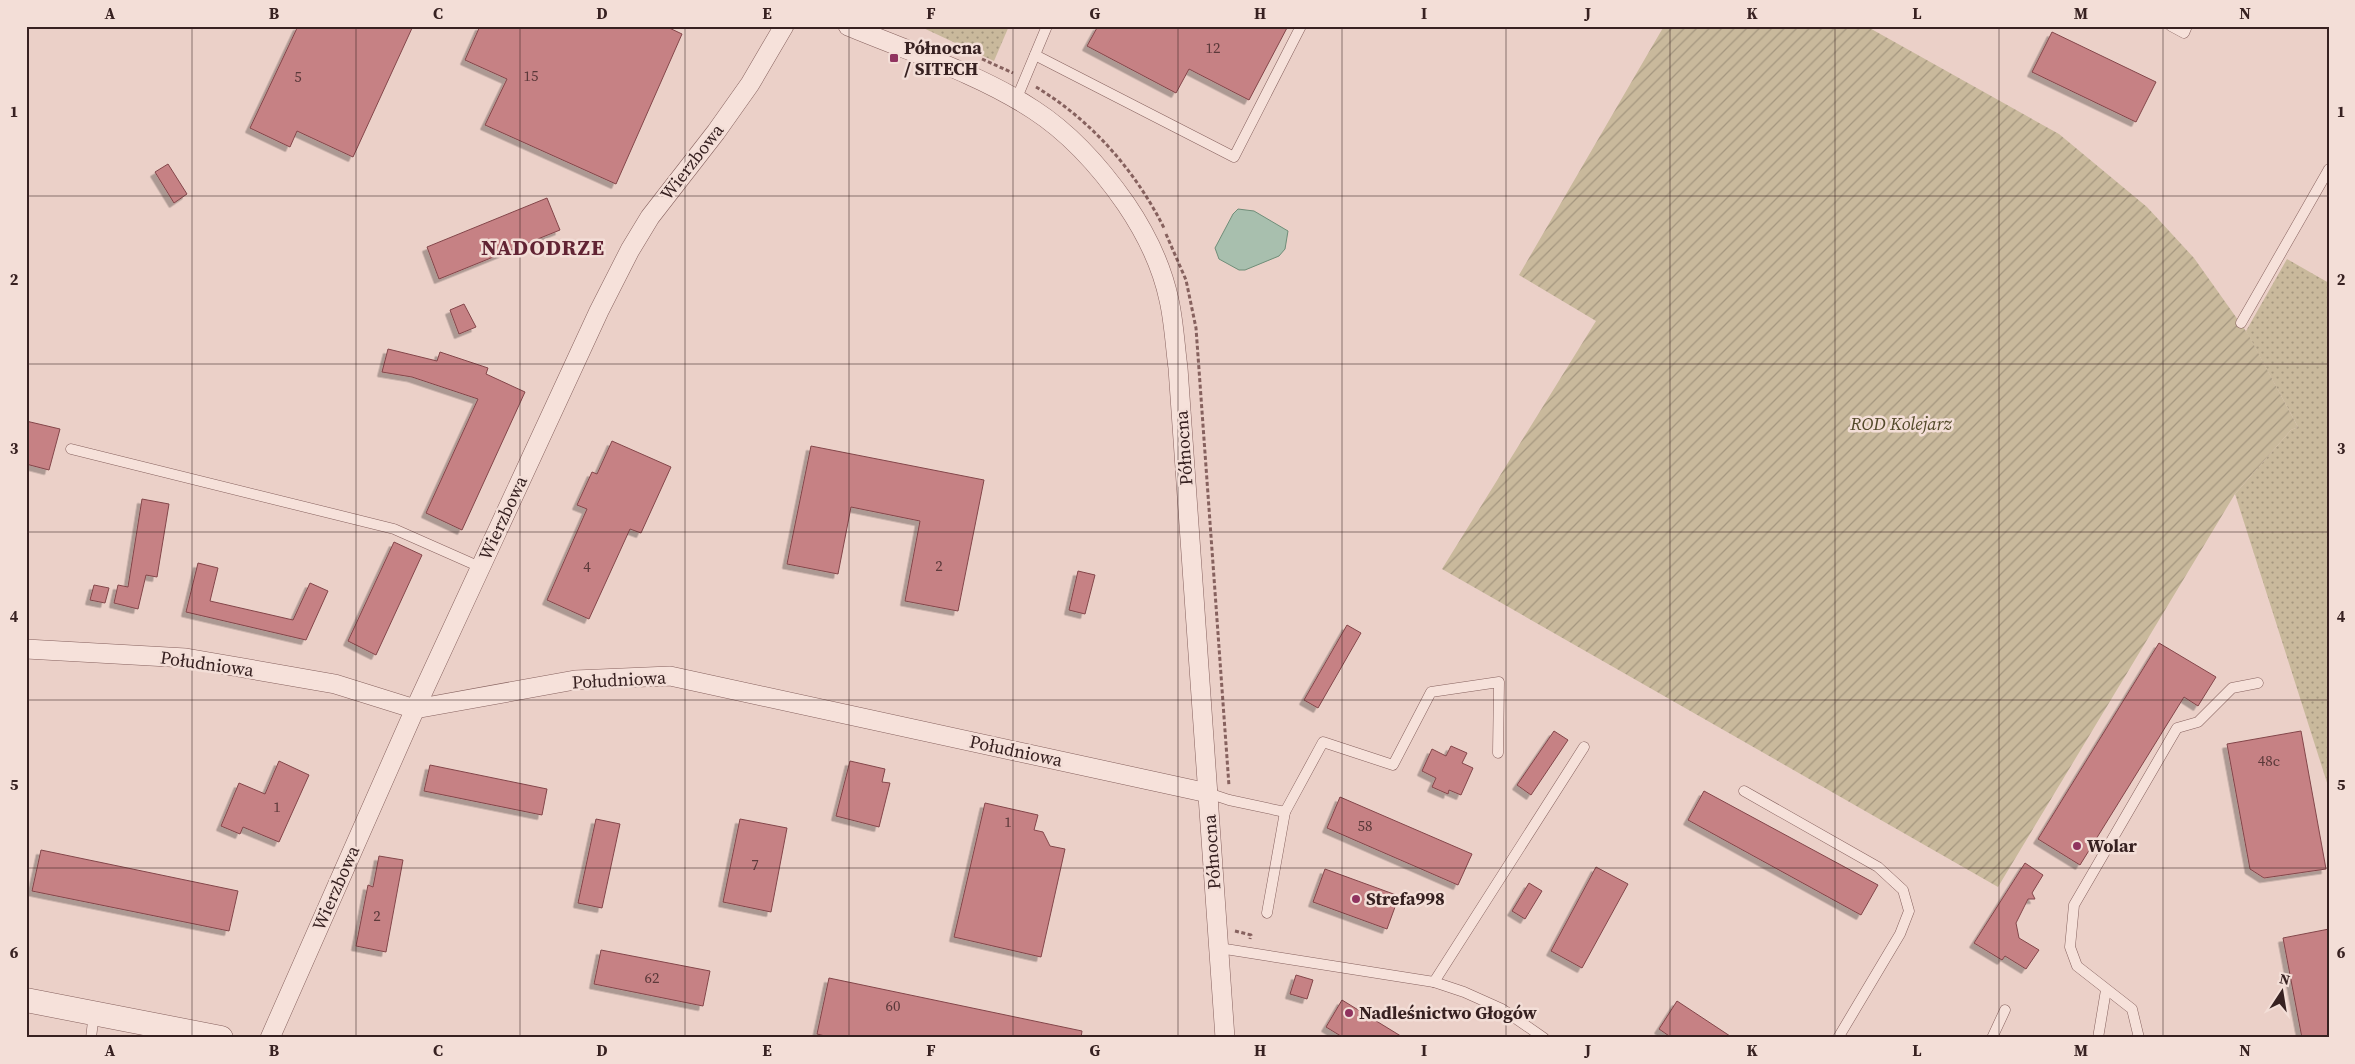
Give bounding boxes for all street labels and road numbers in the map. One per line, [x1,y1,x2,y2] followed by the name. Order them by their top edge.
[654,118,730,205] street label: Wierzbowa
[1168,409,1199,486] street label: Północna
[472,471,533,564] street label: Wierzbowa
[159,645,256,683] street label: Południowa
[571,665,668,694] street label: Południowa
[967,728,1066,773] street label: Południowa
[1196,813,1227,890] street label: Północna
[306,841,366,934] street label: Wierzbowa

